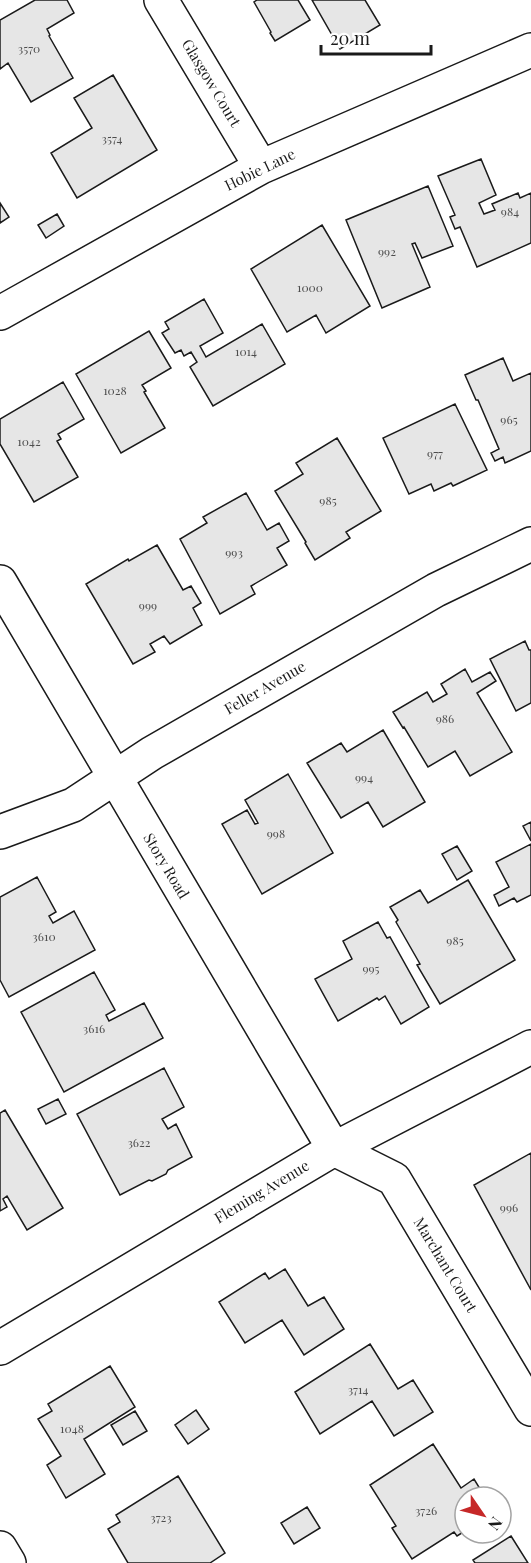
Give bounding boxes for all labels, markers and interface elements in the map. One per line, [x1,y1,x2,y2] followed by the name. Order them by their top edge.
[321,18,430,56] scale bar
[330,26,370,50] text: 20 m
[178,35,246,131] street label: Glasgow Court
[18,40,40,56] house number: 3570
[102,130,122,146] house number: 3574
[221,143,298,195] street label: Hobie Lane
[501,203,519,219] house number: 984
[378,243,396,259] house number: 992
[297,279,323,295] house number: 1000
[235,343,257,359] house number: 1014
[103,382,127,398] house number: 1028
[500,411,518,427] house number: 965
[17,433,41,449] house number: 1042
[427,445,443,461] house number: 977
[319,492,337,508] house number: 985
[225,544,243,560] house number: 993
[139,597,157,613] house number: 999
[220,656,309,719] street label: Feller Avenue
[436,710,454,726] house number: 986
[355,769,373,785] house number: 994
[267,825,285,841] house number: 998
[139,829,194,902] street label: Story Road
[32,928,56,944] house number: 3610
[446,932,464,948] house number: 985
[362,960,380,976] house number: 995
[83,1020,105,1036] house number: 3616
[127,1134,151,1150] house number: 3622
[210,1155,313,1227] street label: Fleming Avenue
[500,1199,518,1215] house number: 996
[410,1213,482,1316] street label: Marchant Court
[348,1381,368,1397] house number: 3714
[60,1420,84,1436] house number: 1048
[453,1485,513,1545] north arrow
[415,1502,437,1518] house number: 3726
[150,1509,172,1525] house number: 3723
[484,1513,508,1535] text: N

